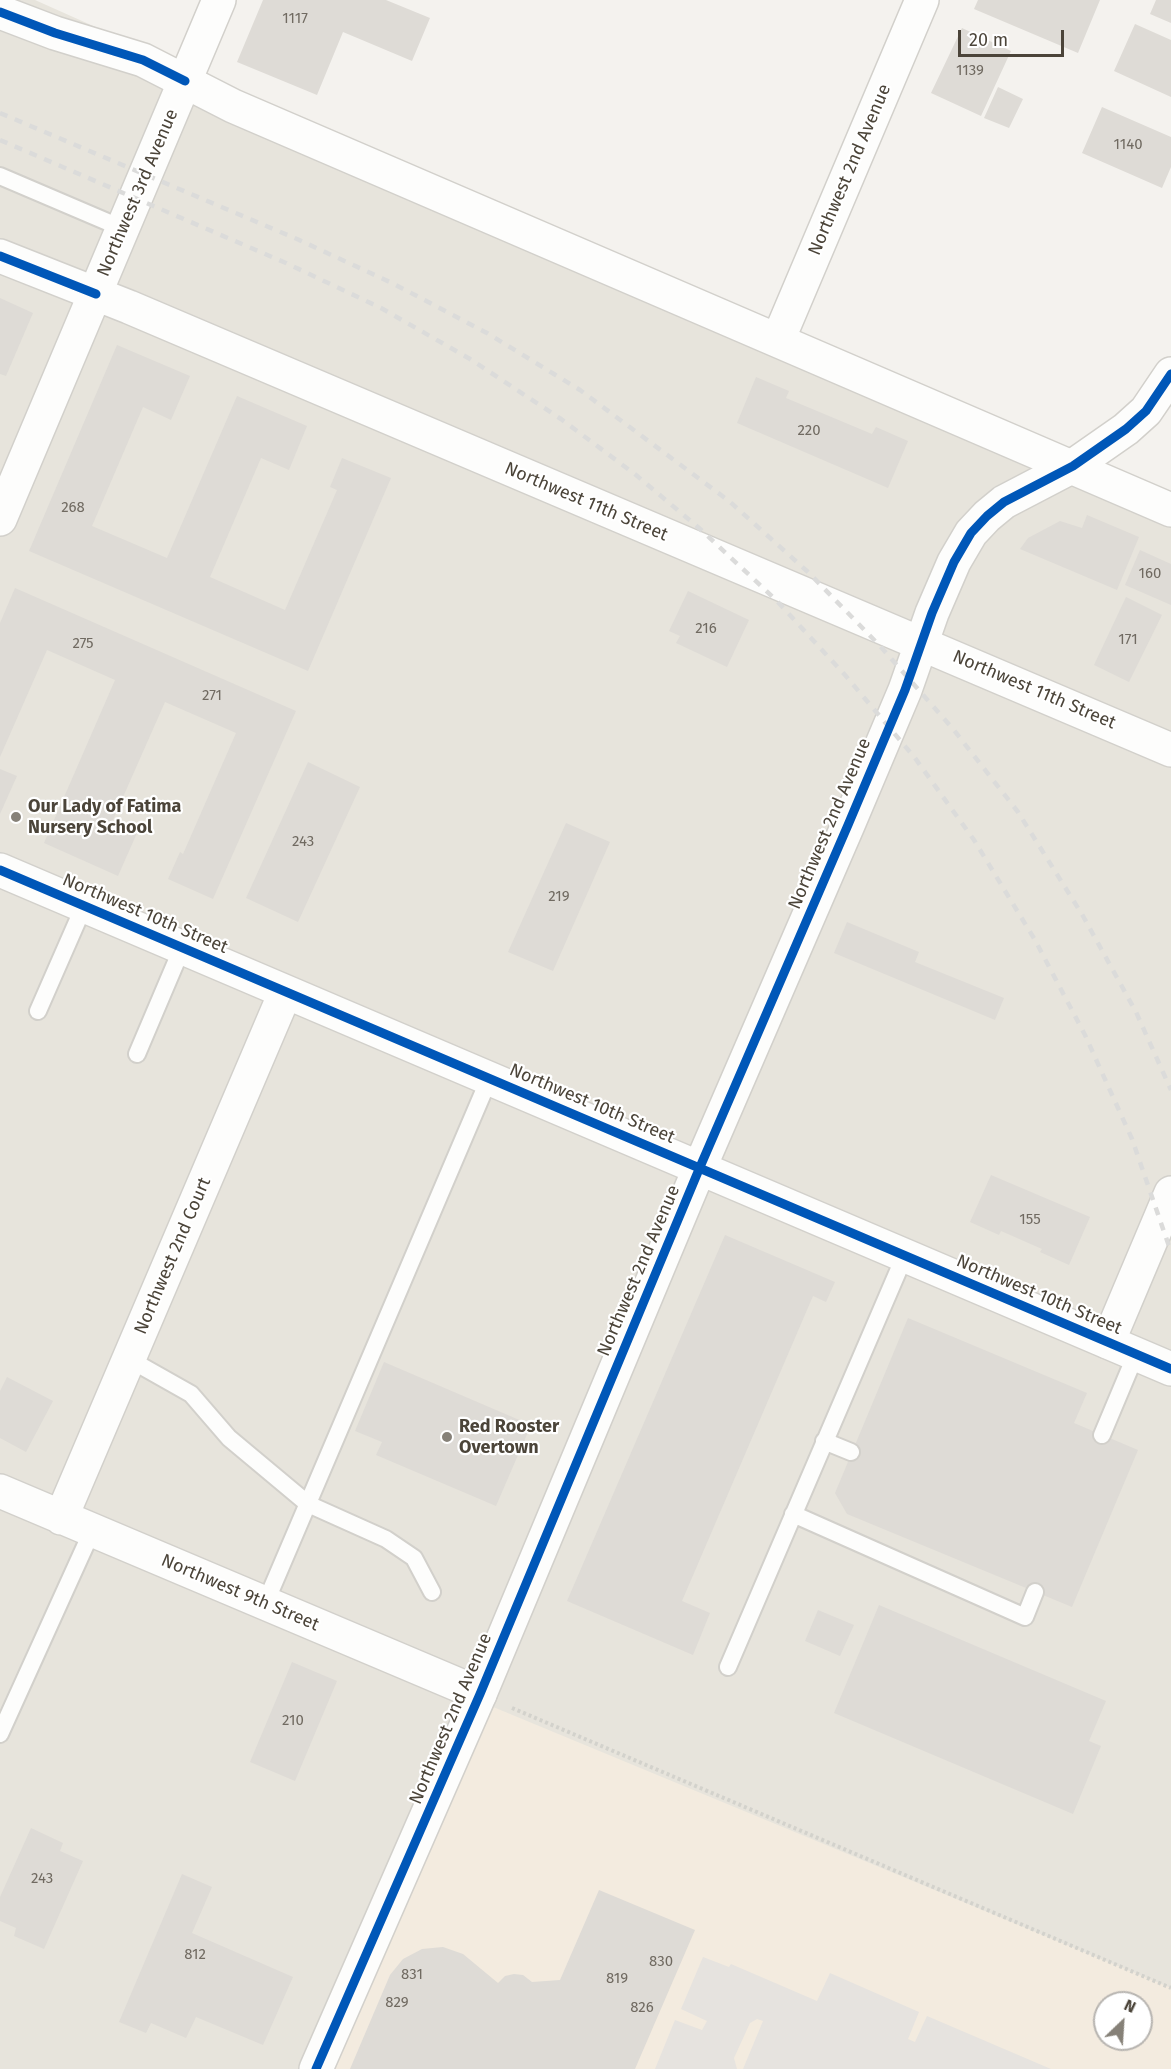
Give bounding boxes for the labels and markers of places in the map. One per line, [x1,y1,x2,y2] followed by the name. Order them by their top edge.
[28,796,181,838] place label: Our Lady of Fatima Nursery School
[9,810,23,824] marker: Our Lady of Fatima Nursery School
[459,1416,559,1458] place label: Red Rooster Overtown
[440,1430,454,1444] marker: Red Rooster Overtown

